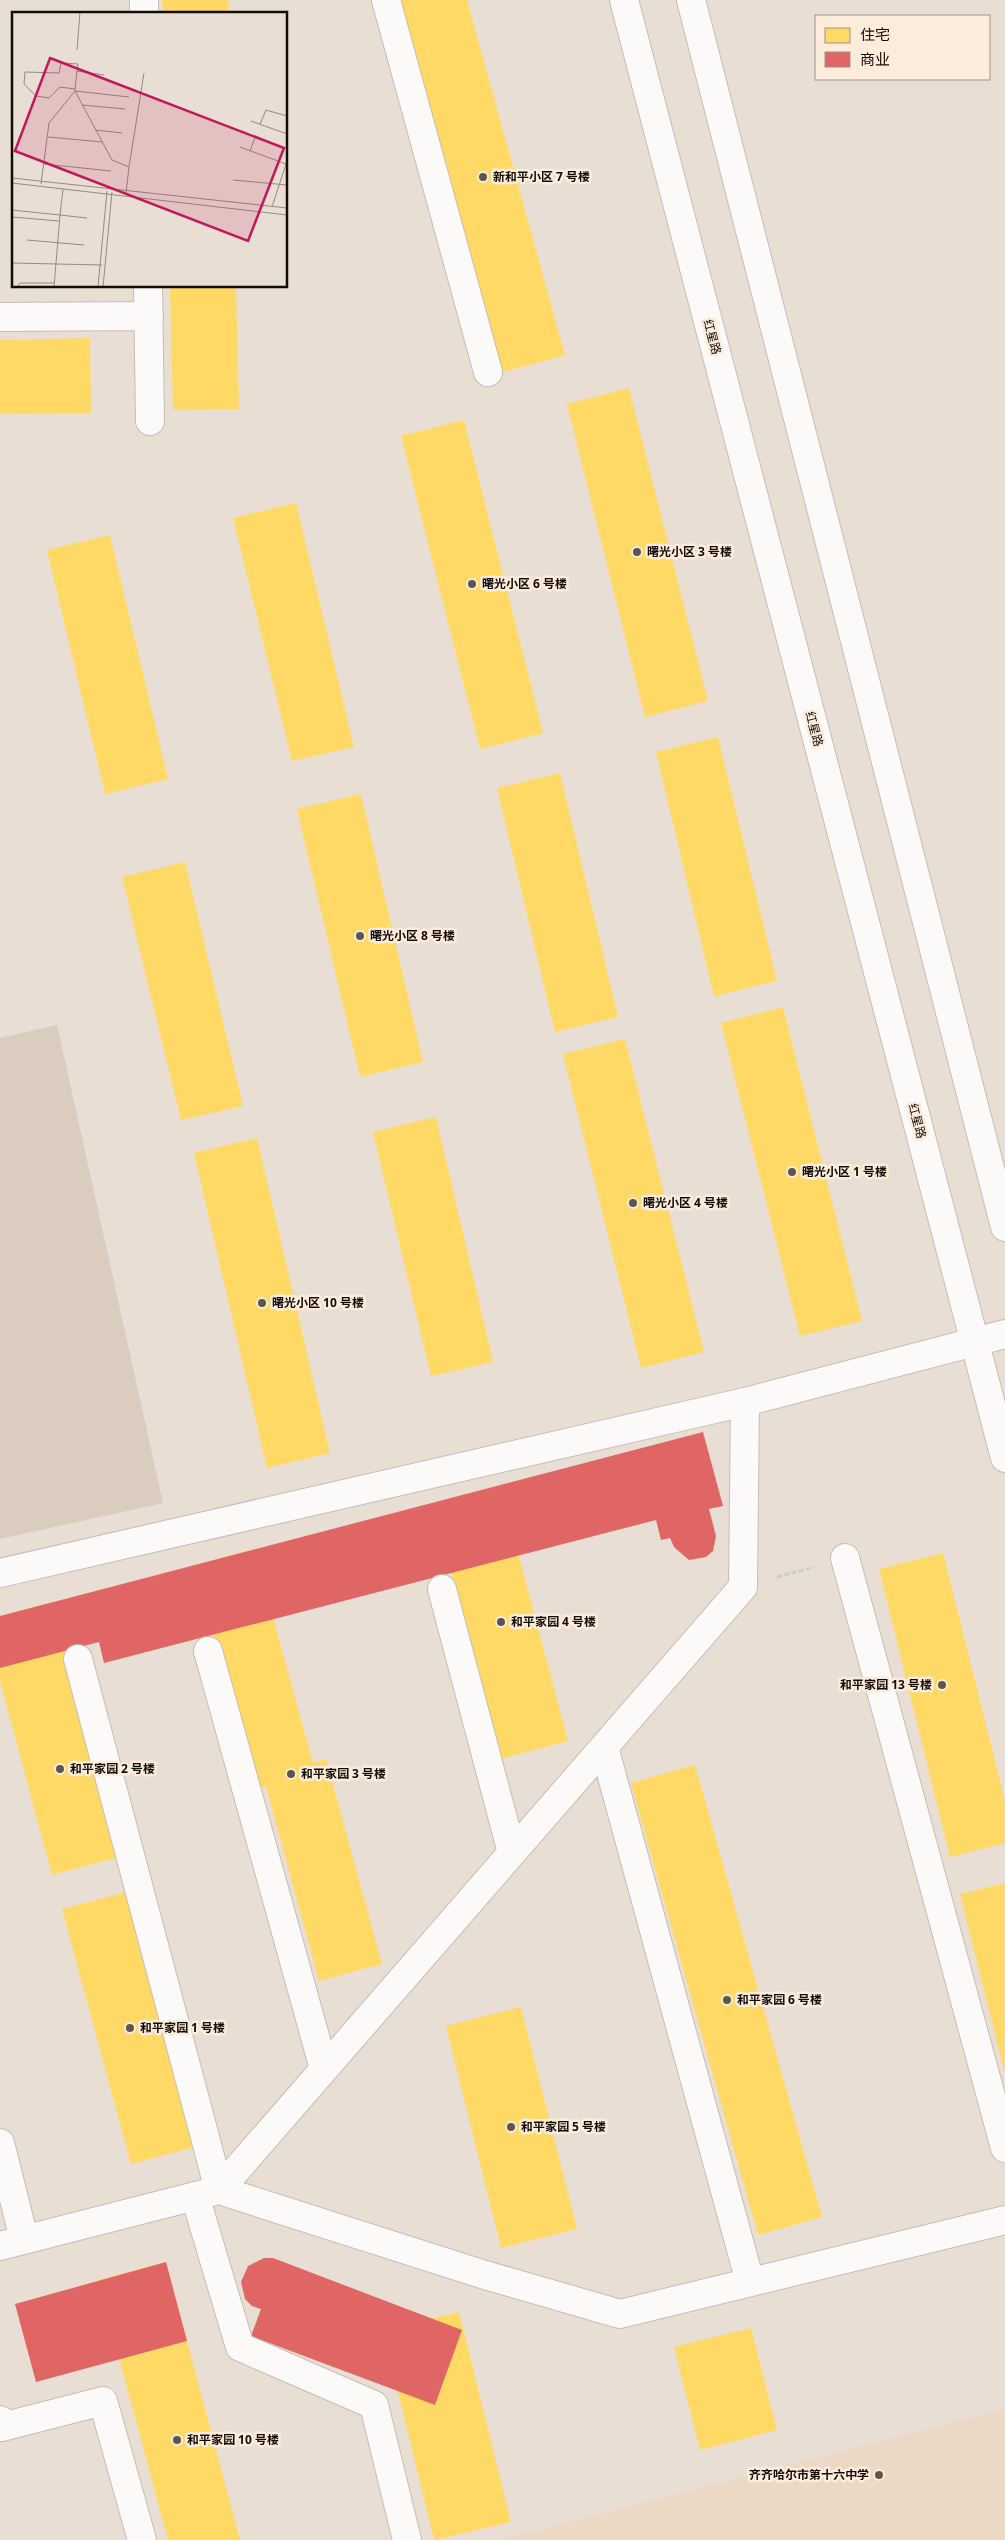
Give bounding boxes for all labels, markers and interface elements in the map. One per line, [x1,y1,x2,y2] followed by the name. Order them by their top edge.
[12,12,288,288] inset map
[815,15,990,80] legend
[860,24,890,44] text: 住宅
[860,49,890,69] text: 商业
[493,168,590,185] place label: 新和平小区 7 号楼
[477,171,489,183] marker: 新和平小区 7 号楼
[700,317,725,356] street label: 红星路
[647,543,732,560] place label: 曙光小区 3 号楼
[631,546,643,558] marker: 曙光小区 3 号楼
[482,575,567,592] place label: 曙光小区 6 号楼
[466,578,478,590] marker: 曙光小区 6 号楼
[802,709,827,748] street label: 红星路
[370,927,455,944] place label: 曙光小区 8 号楼
[354,930,366,942] marker: 曙光小区 8 号楼
[905,1101,930,1140] street label: 红星路
[802,1163,887,1180] place label: 曙光小区 1 号楼
[786,1166,798,1178] marker: 曙光小区 1 号楼
[643,1194,728,1211] place label: 曙光小区 4 号楼
[627,1197,639,1209] marker: 曙光小区 4 号楼
[272,1294,364,1311] place label: 曙光小区 10 号楼
[256,1297,268,1309] marker: 曙光小区 10 号楼
[511,1613,596,1630] place label: 和平家园 4 号楼
[495,1616,507,1628] marker: 和平家园 4 号楼
[840,1676,932,1693] place label: 和平家园 13 号楼
[936,1679,948,1691] marker: 和平家园 13 号楼
[70,1760,155,1777] place label: 和平家园 2 号楼
[54,1763,66,1775] marker: 和平家园 2 号楼
[301,1765,386,1782] place label: 和平家园 3 号楼
[285,1768,297,1780] marker: 和平家园 3 号楼
[737,1991,822,2008] place label: 和平家园 6 号楼
[721,1994,733,2006] marker: 和平家园 6 号楼
[140,2019,225,2036] place label: 和平家园 1 号楼
[124,2022,136,2034] marker: 和平家园 1 号楼
[521,2118,606,2135] place label: 和平家园 5 号楼
[505,2121,517,2133] marker: 和平家园 5 号楼
[187,2431,279,2448] place label: 和平家园 10 号楼
[171,2434,183,2446] marker: 和平家园 10 号楼
[749,2466,869,2483] place label: 齐齐哈尔市第十六中学
[873,2469,885,2481] marker: 齐齐哈尔市第十六中学

